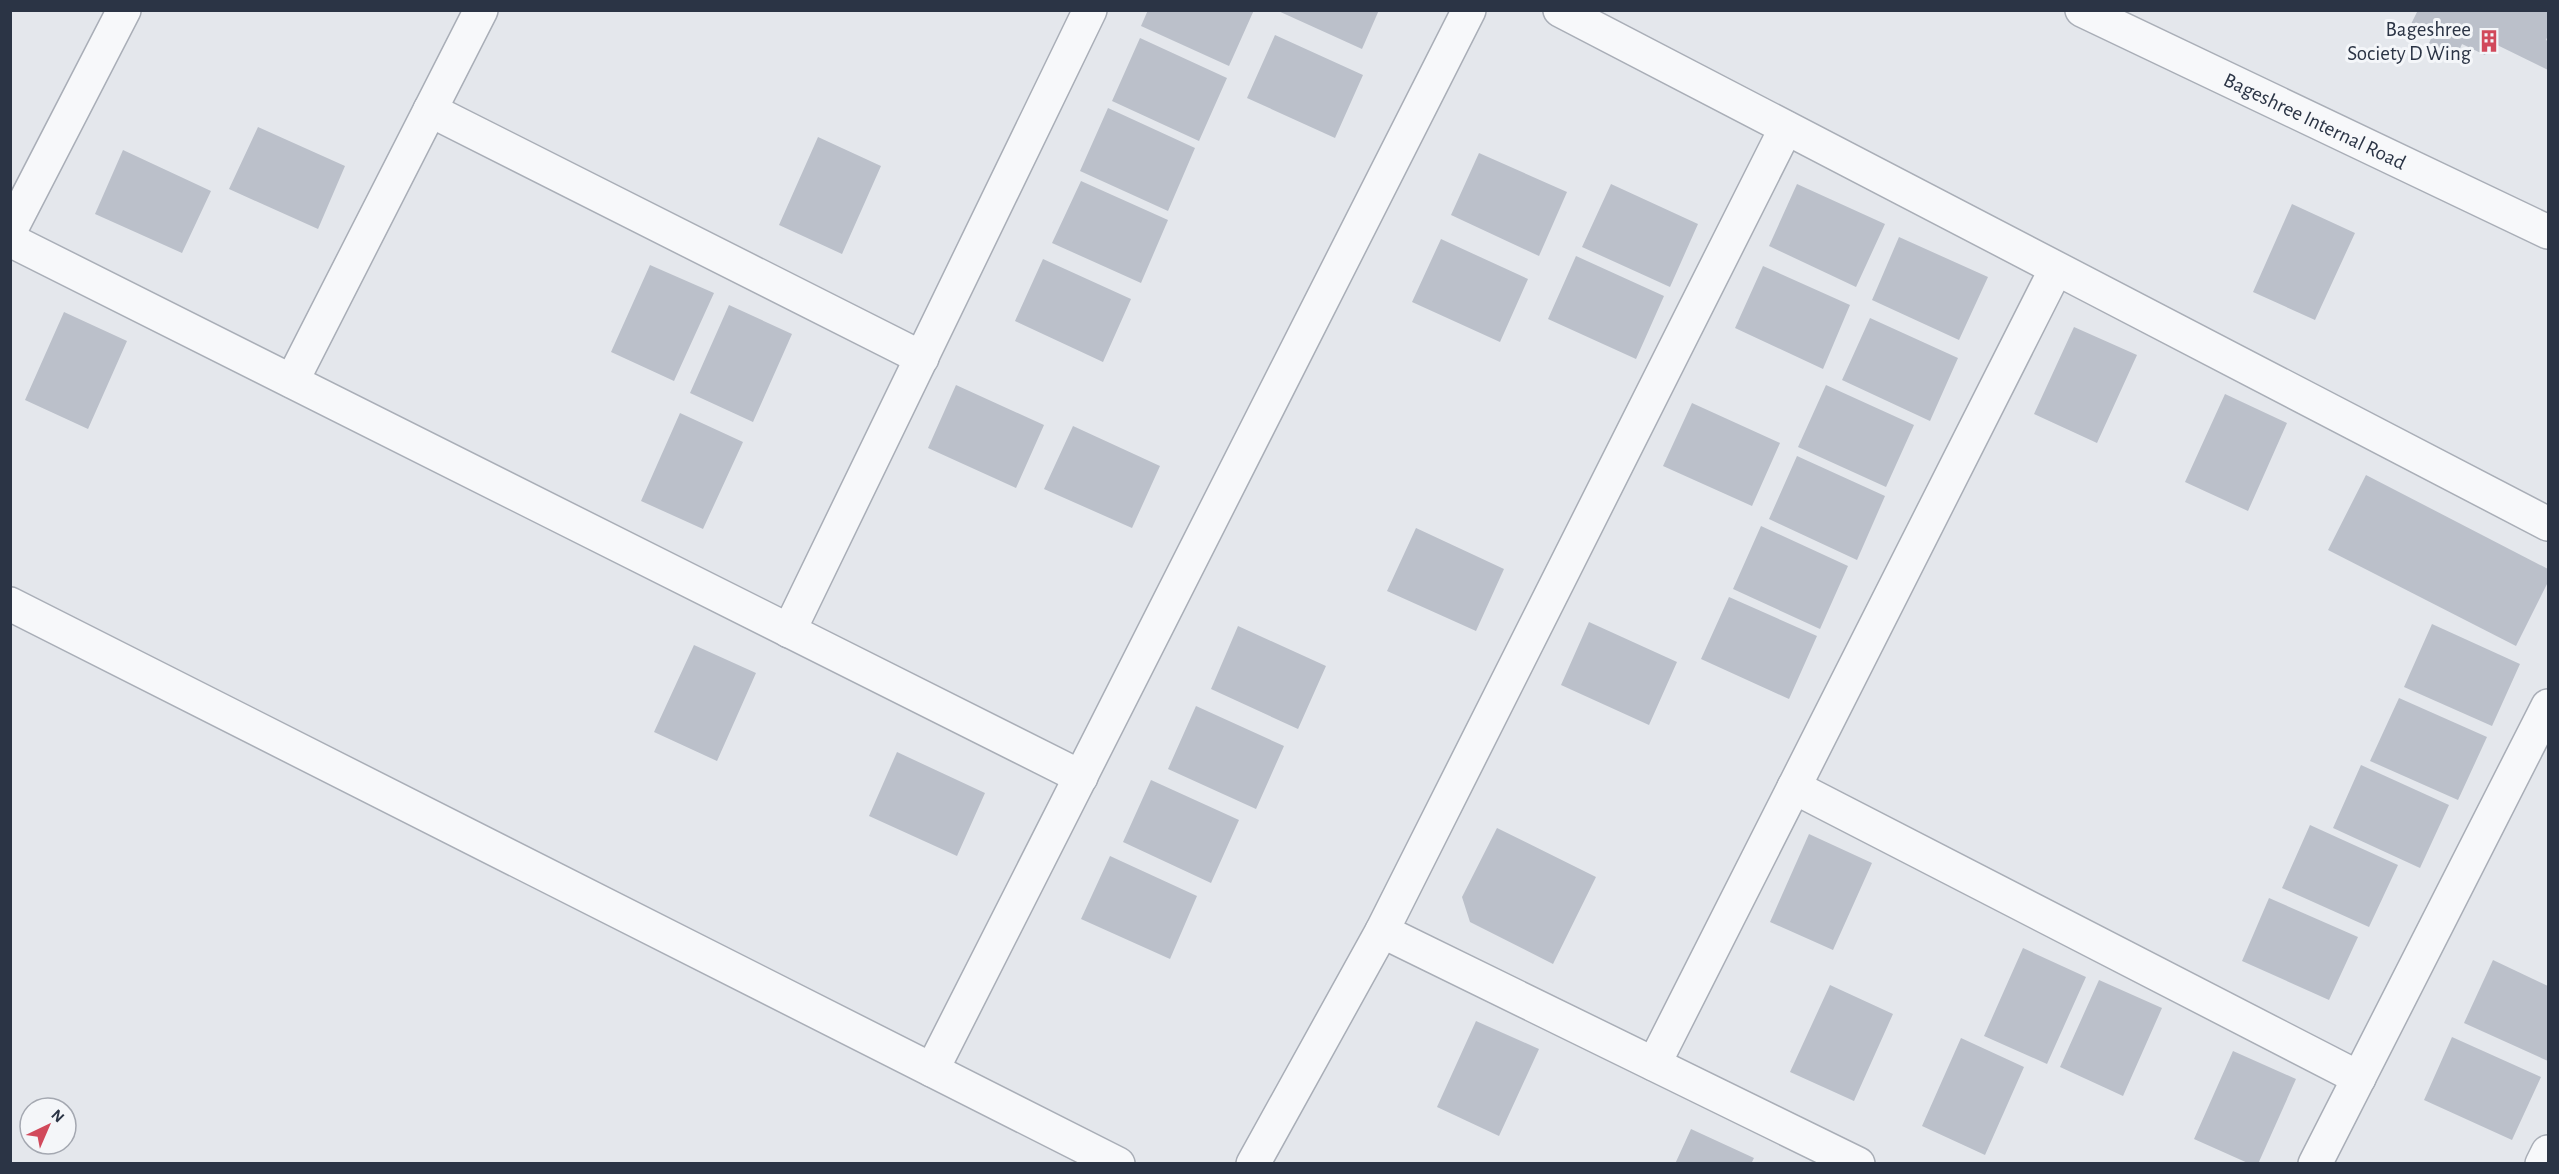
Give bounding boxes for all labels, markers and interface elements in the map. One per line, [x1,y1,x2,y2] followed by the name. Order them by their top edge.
[2347,19,2472,64] place label: Bageshree Society D Wing
[2476,28,2502,54] building icon: Bageshree Society D Wing
[2220,69,2409,174] street label: Bageshree Internal Road
[18,1096,78,1156] north arrow
[48,1106,67,1126] text: N

